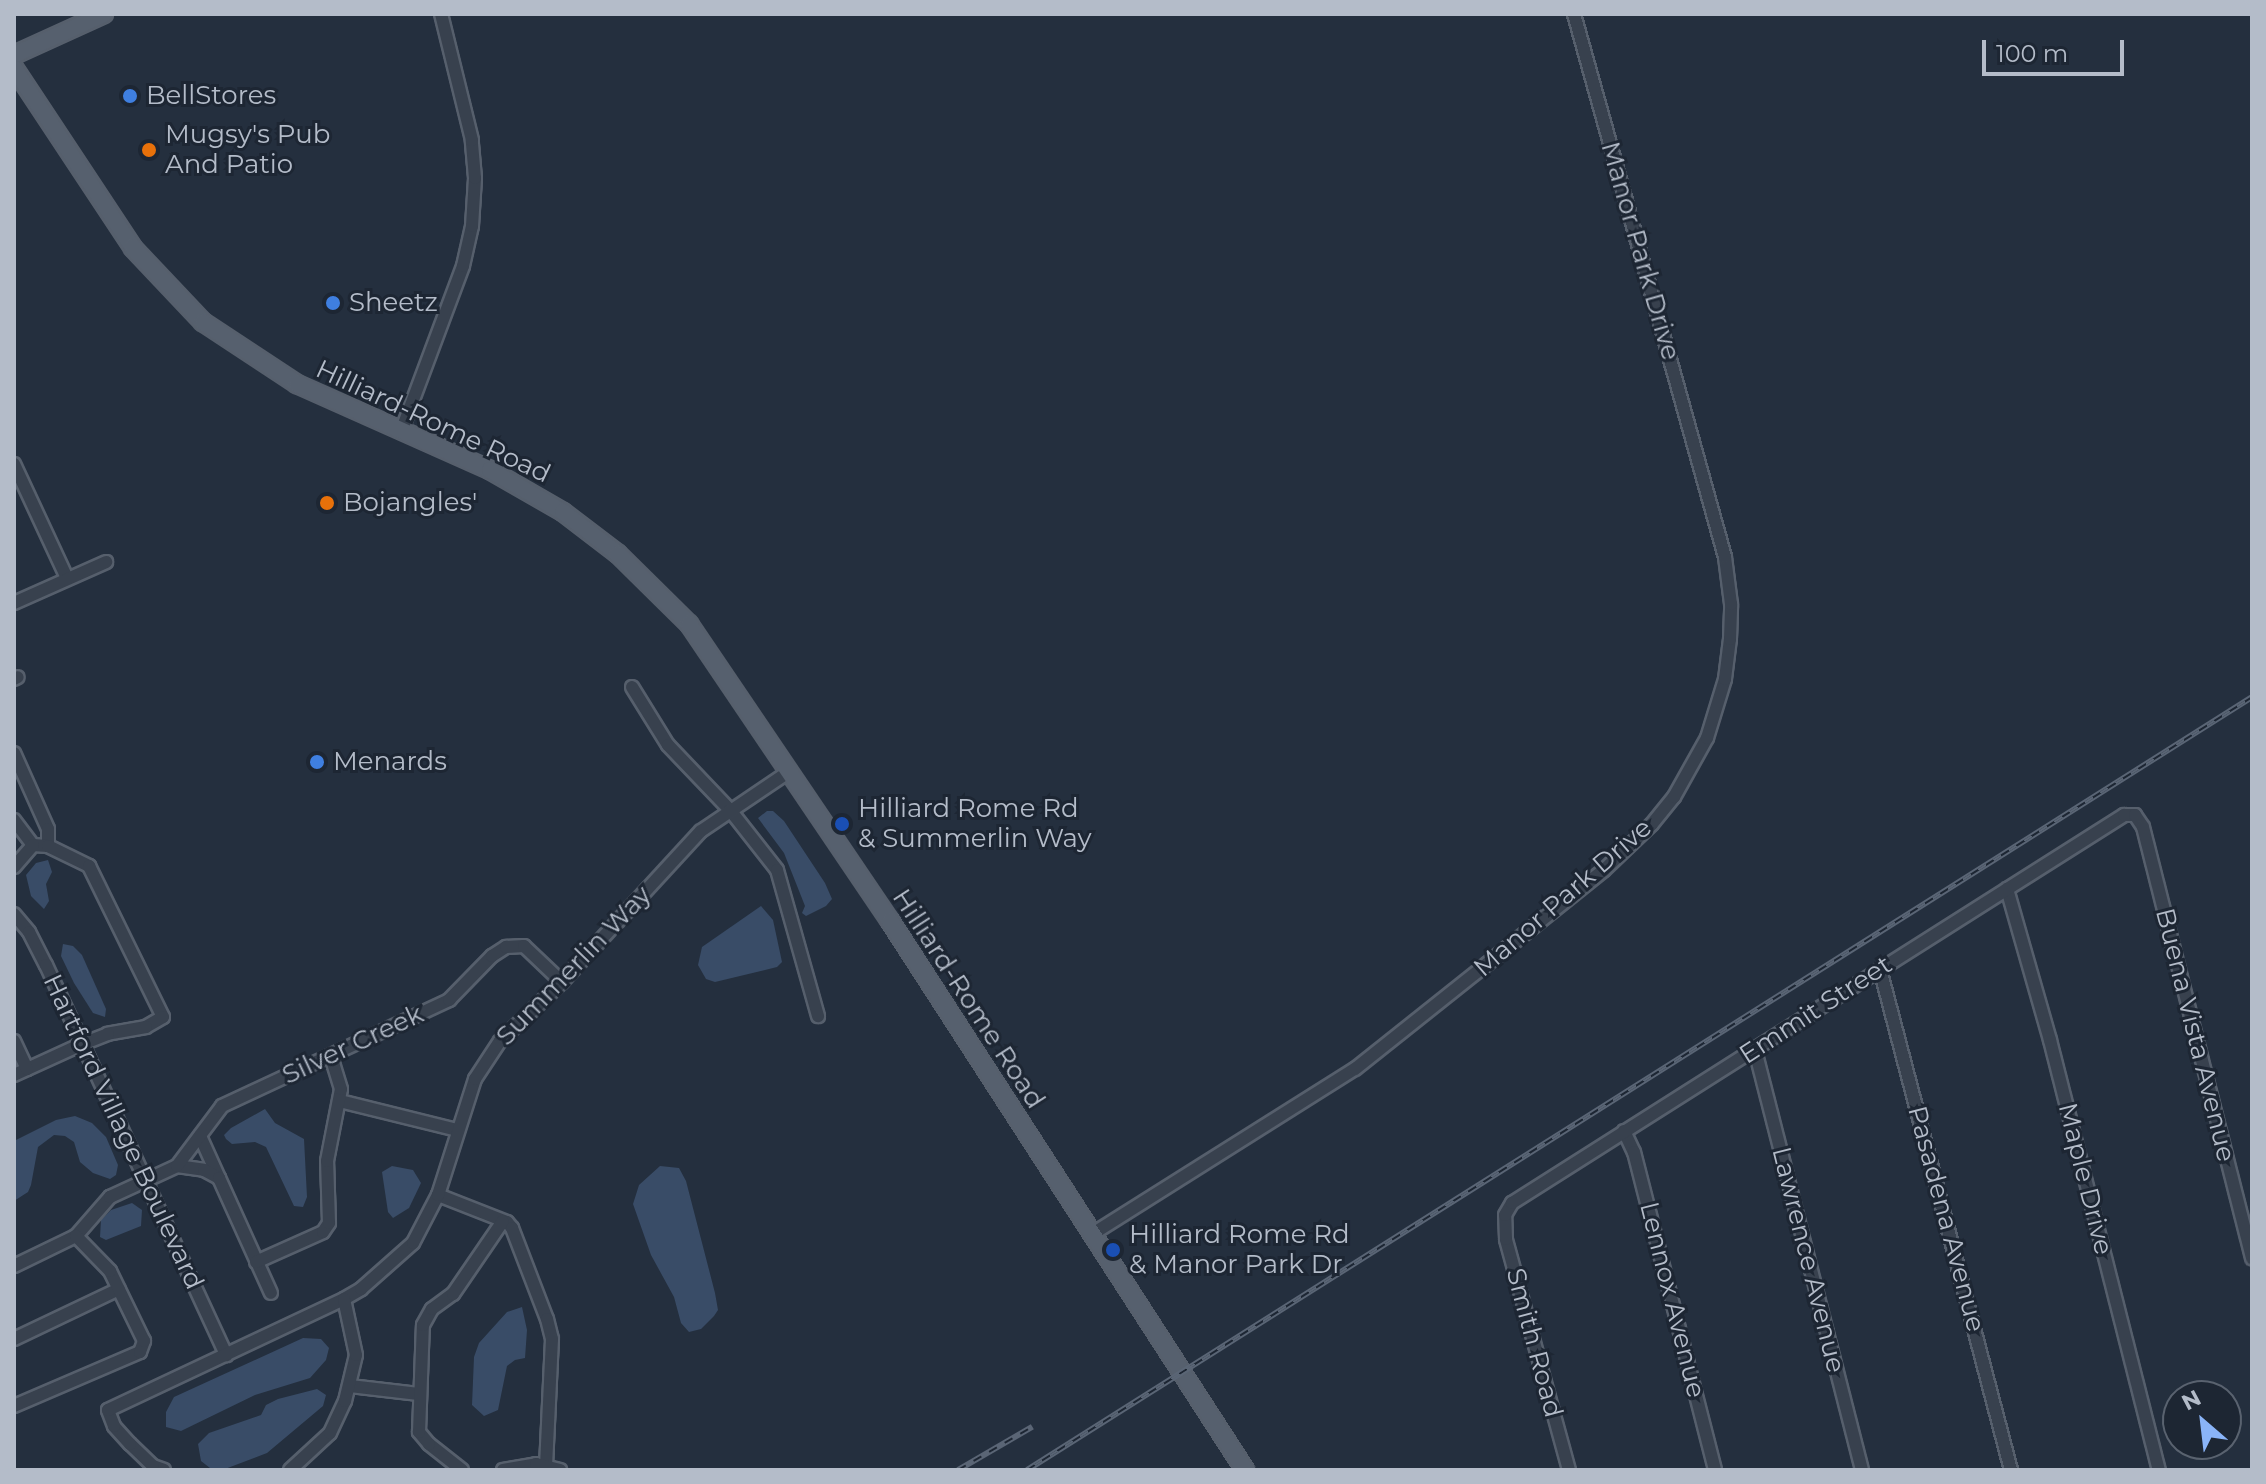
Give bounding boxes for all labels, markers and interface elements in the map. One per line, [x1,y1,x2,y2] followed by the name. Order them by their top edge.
[1986,24,2128,74] scale bar
[1996,39,2068,68] text: 100 m
[146,80,276,112] place label: BellStores
[121,87,139,105] marker: BellStores
[165,119,330,180] place label: Mugsy's Pub And Patio
[1594,138,1686,364] street label: Manor Park Drive
[140,141,158,159] marker: Mugsy's Pub And Patio
[349,287,438,319] place label: Sheetz
[324,294,342,312] marker: Sheetz
[311,354,555,490] street label: Hilliard-Rome Road
[343,487,477,519] place label: Bojangles'
[318,494,336,512] marker: Bojangles'
[333,746,447,778] place label: Menards
[308,753,326,771] marker: Menards
[858,793,1092,854] place label: Hilliard Rome Rd & Summerlin Way
[1468,812,1658,984] street label: Manor Park Drive
[833,815,851,833] marker: Hilliard Rome Rd & Summerlin Way
[490,880,658,1052] street label: Summerlin Way
[885,883,1051,1115] street label: Hilliard-Rome Road
[2148,905,2242,1165] street label: Buena Vista Avenue
[1734,949,1898,1071] street label: Emmit Street
[36,969,210,1295] street label: Hartford Village Boulevard
[277,999,429,1091] street label: Silver Creek
[2051,1100,2119,1258] street label: Maple Drive
[1901,1103,1991,1335] street label: Pasadena Avenue
[1765,1144,1851,1376] street label: Lawrence Avenue
[1633,1199,1711,1401] street label: Lennox Avenue
[1129,1219,1350,1280] place label: Hilliard Rome Rd & Manor Park Dr
[1104,1241,1122,1259] marker: Hilliard Rome Rd & Manor Park Dr
[1499,1265,1569,1421] street label: Smith Road
[2162,1380,2242,1460] north arrow
[2177,1384,2206,1416] text: N

